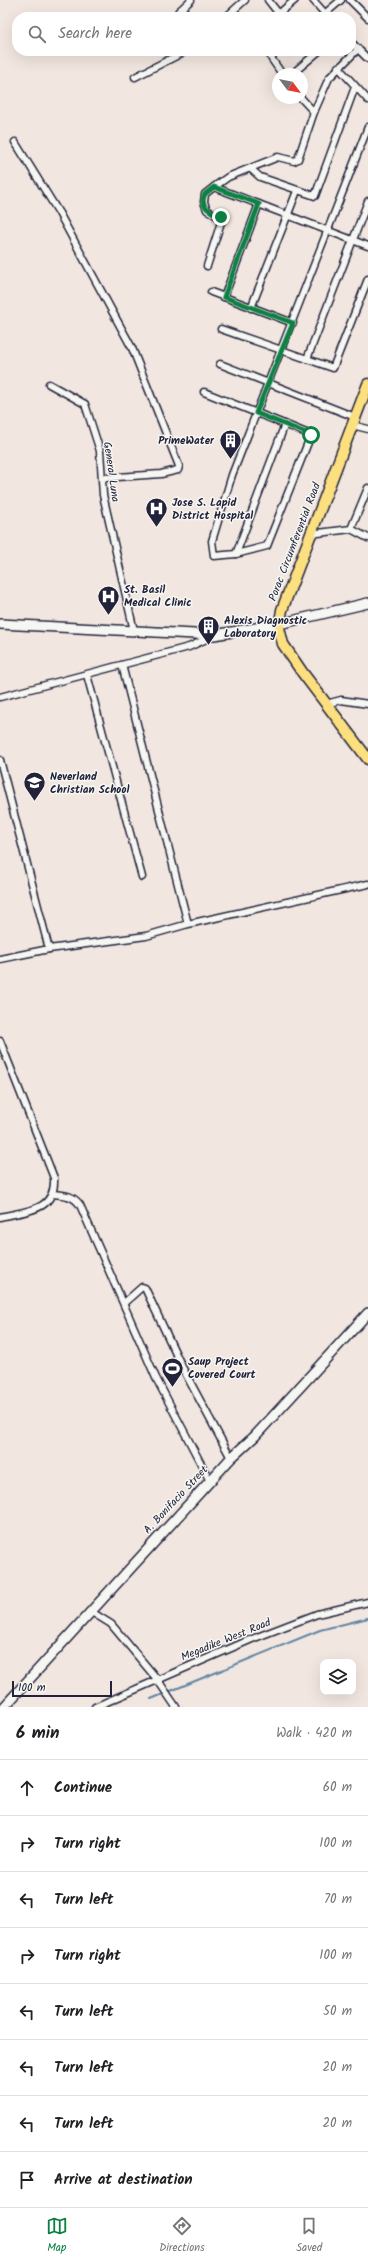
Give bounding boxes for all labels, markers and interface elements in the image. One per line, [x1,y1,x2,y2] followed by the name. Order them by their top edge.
[12,12,356,56] search box
[58,22,132,46] text: Search here
[26,23,48,45] icon: search
[272,68,308,104] north arrow
[212,208,230,226] route end
[302,426,320,444] route start
[217,428,243,461] building icon: PrimeWater
[158,432,215,450] place label: PrimeWater
[98,441,124,503] street label: General Luna
[264,480,326,604] street label: Porac Circumferential Road
[172,494,253,525] place label: Jose S. Lapid District Hospital
[143,496,169,529] hospital icon: Jose S. Lapid District Hospital
[124,581,192,612] place label: St. Basil Medical Clinic
[96,583,122,616] hospital icon: St. Basil Medical Clinic
[224,612,307,643] place label: Alexis Diagnostic Laboratory
[195,614,221,647] building icon: Alexis Diagnostic Laboratory
[50,768,129,799] place label: Neverland Christian School
[21,770,47,803] school or university icon: Neverland Christian School
[188,1353,256,1384] place label: Saup Project Covered Court
[159,1355,185,1388] sports icon: Saup Project Covered Court
[139,1461,213,1538] street label: A. Bonifacio Street
[178,1614,274,1666] street label: Megadike West Road
[320,1659,356,1695] map controls
[320,1659,356,1695] button: layers
[12,1679,112,1698] scale bar
[18,1679,46,1697] text: 100 m
[16,1720,60,1747] text: 6 min
[276,1723,352,1744] text: Walk · 420 m
[54,1776,112,1800] text: Continue
[16,1777,38,1799] icon: ahead
[323,1777,352,1798] text: 60 m
[54,1832,121,1856] text: Turn right
[16,1833,38,1855] icon: right
[319,1833,352,1854] text: 100 m
[54,1888,114,1912] text: Turn left
[16,1889,38,1911] icon: left
[324,1889,352,1910] text: 70 m
[54,1944,121,1968] text: Turn right
[16,1945,38,1967] icon: right
[319,1945,352,1966] text: 100 m
[54,2000,114,2024] text: Turn left
[16,2001,38,2023] icon: left
[323,2001,352,2022] text: 50 m
[54,2056,114,2080] text: Turn left
[16,2057,38,2079] icon: left
[322,2057,352,2078] text: 20 m
[54,2112,114,2136] text: Turn left
[16,2113,38,2135] icon: left
[322,2113,352,2134] text: 20 m
[54,2168,193,2192] text: Arrive at destination
[16,2169,38,2191] icon: arrive
[46,2215,68,2257] tab: Map
[159,2215,205,2257] tab: Directions
[296,2215,322,2257] tab: Saved

